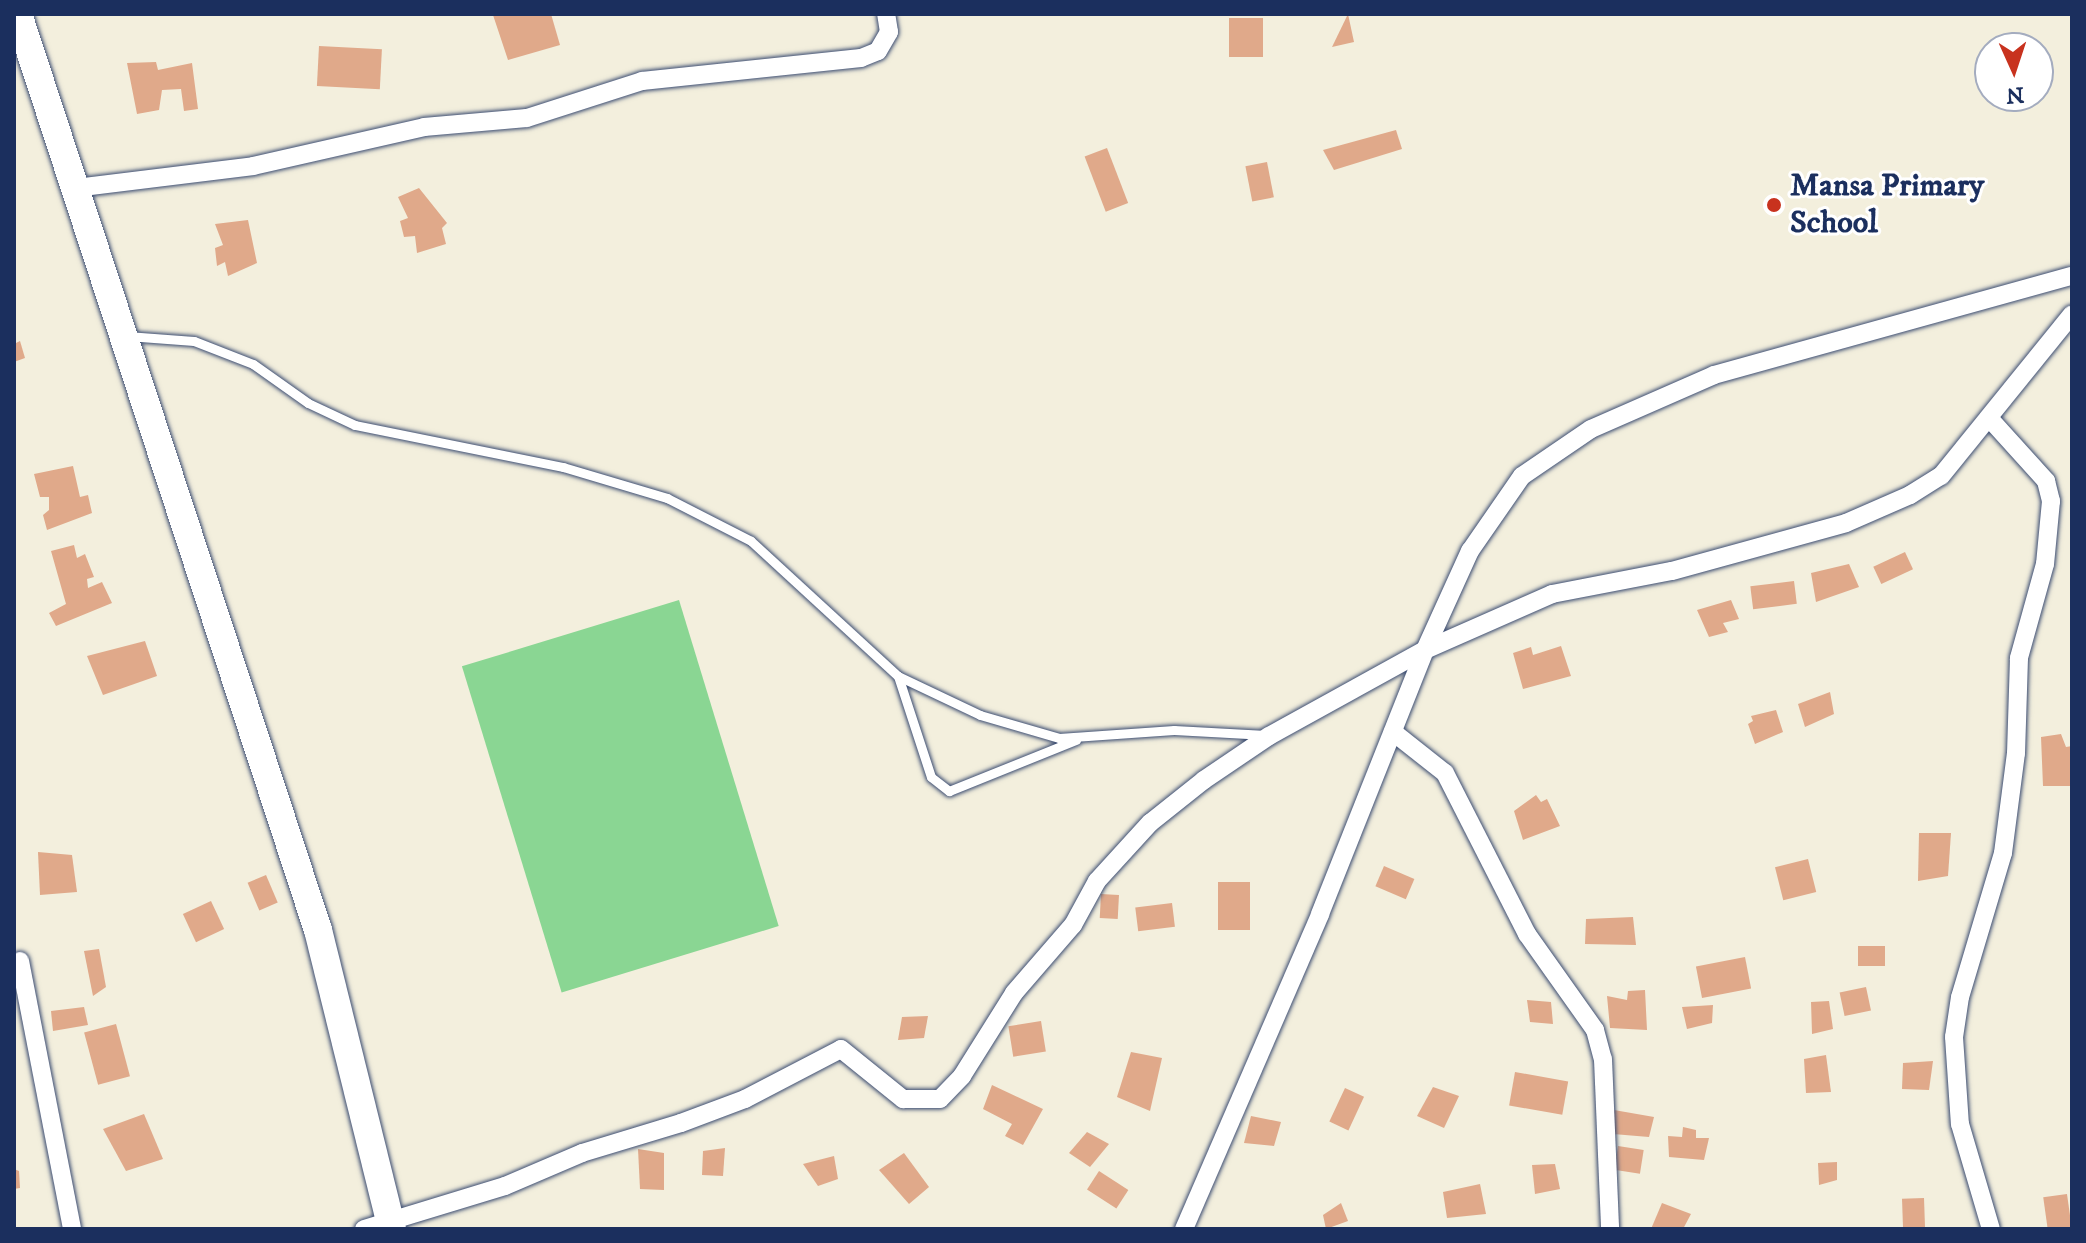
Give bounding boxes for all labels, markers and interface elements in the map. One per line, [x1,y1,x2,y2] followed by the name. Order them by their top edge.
[1974,32,2054,112] north arrow
[2005,81,2025,108] text: N
[1790,168,1984,243] place label: Mansa Primary School
[1765,196,1783,214] marker: Mansa Primary School

